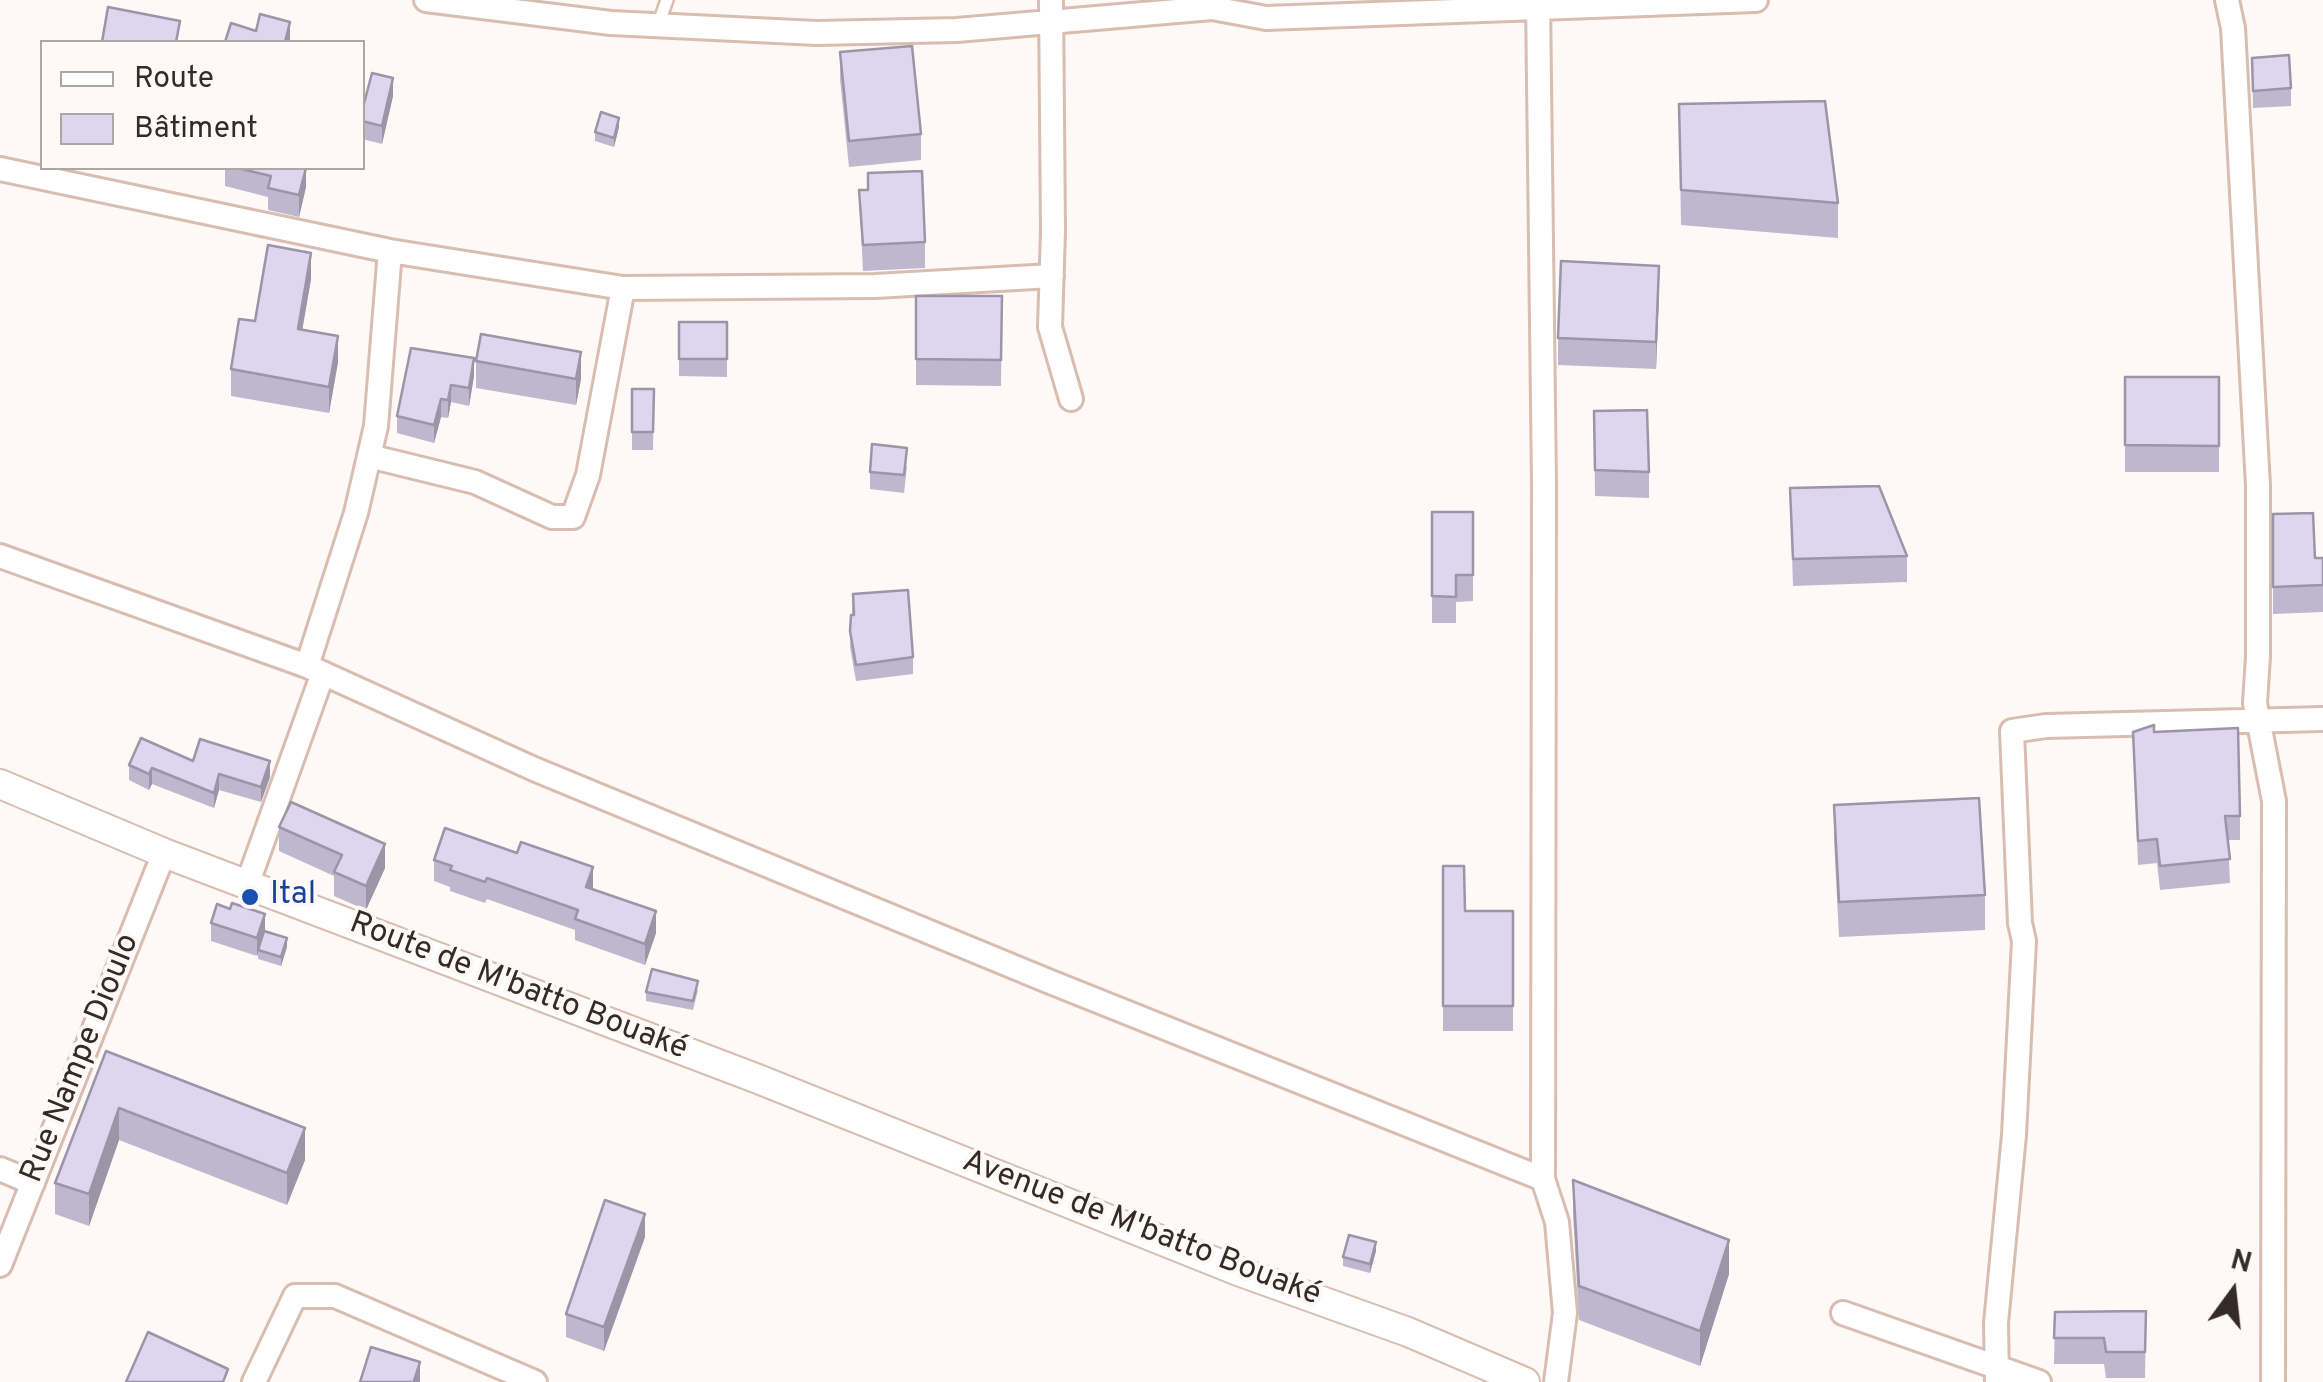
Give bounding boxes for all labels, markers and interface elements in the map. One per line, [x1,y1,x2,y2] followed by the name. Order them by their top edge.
[40,40,365,170] legend
[134,61,214,98] text: Route
[134,111,258,148] text: Bâtiment
[270,878,316,916] place label: Ital
[239,886,261,908] marker: Ital
[343,906,693,1070] street label: Route de M'batto Bouaké
[15,929,149,1189] street label: Rue Nampe Dioulo
[956,1144,1326,1316] street label: Avenue de M'batto Bouaké
[2183,1242,2283,1342] north arrow
[2226,1243,2255,1283] text: N

